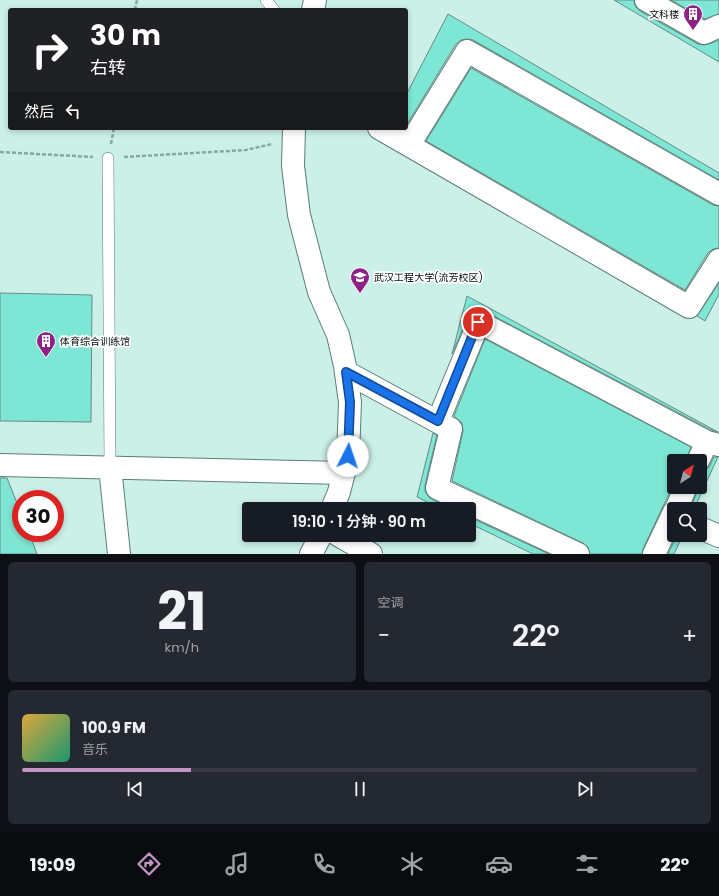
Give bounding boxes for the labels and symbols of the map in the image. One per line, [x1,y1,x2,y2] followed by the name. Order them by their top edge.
[682,3,704,31] building icon: 文科楼
[649,7,679,22] place label: 文科楼
[349,266,371,294] school or university icon: 武汉工程大学(流芳校区)
[374,270,483,285] place label: 武汉工程大学(流芳校区)
[461,305,495,339] pin
[35,330,57,358] building icon: 体育综合训练馆
[60,334,130,349] place label: 体育综合训练馆
[327,435,369,477] position arrow
[667,454,707,494] north arrow
[12,490,64,542] speed limit sign: 30

